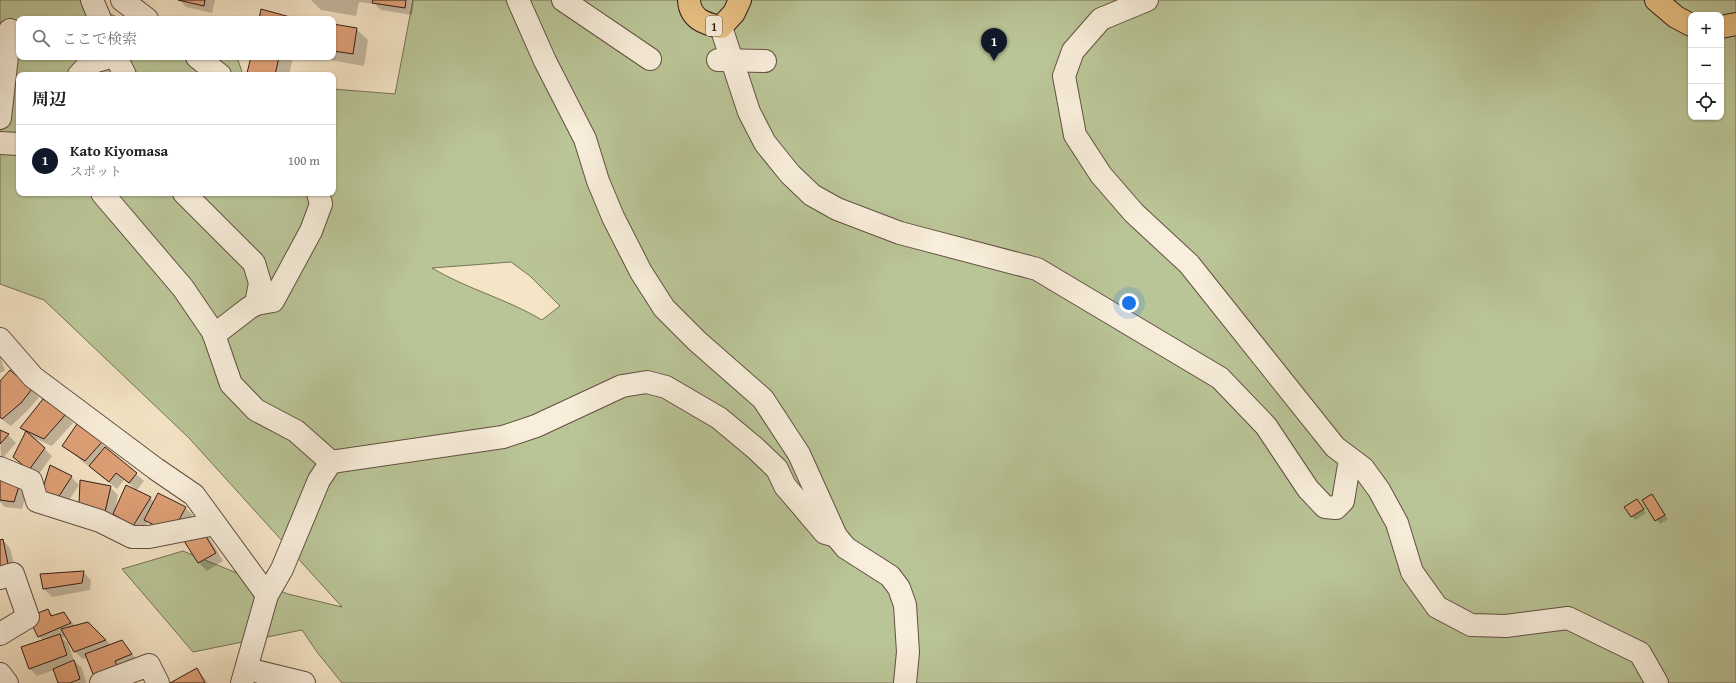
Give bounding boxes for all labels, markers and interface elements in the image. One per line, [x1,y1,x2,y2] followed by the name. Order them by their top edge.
[1688,12,1724,120] map controls
[1688,12,1724,48] button: +
[16,16,336,60] search box
[706,16,722,36] road number: 1
[30,27,52,49] icon: search
[62,28,137,49] text: ここで検索
[981,28,1007,61] pin: 1
[1688,48,1724,84] button: −
[1688,84,1724,120] button: locate
[32,86,66,111] text: 周辺
[70,140,168,161] text: Kato Kiyomasa
[42,151,48,170] text: 1
[288,151,320,170] text: 100 m
[70,162,122,181] text: スポット
[1119,293,1139,313] your location

